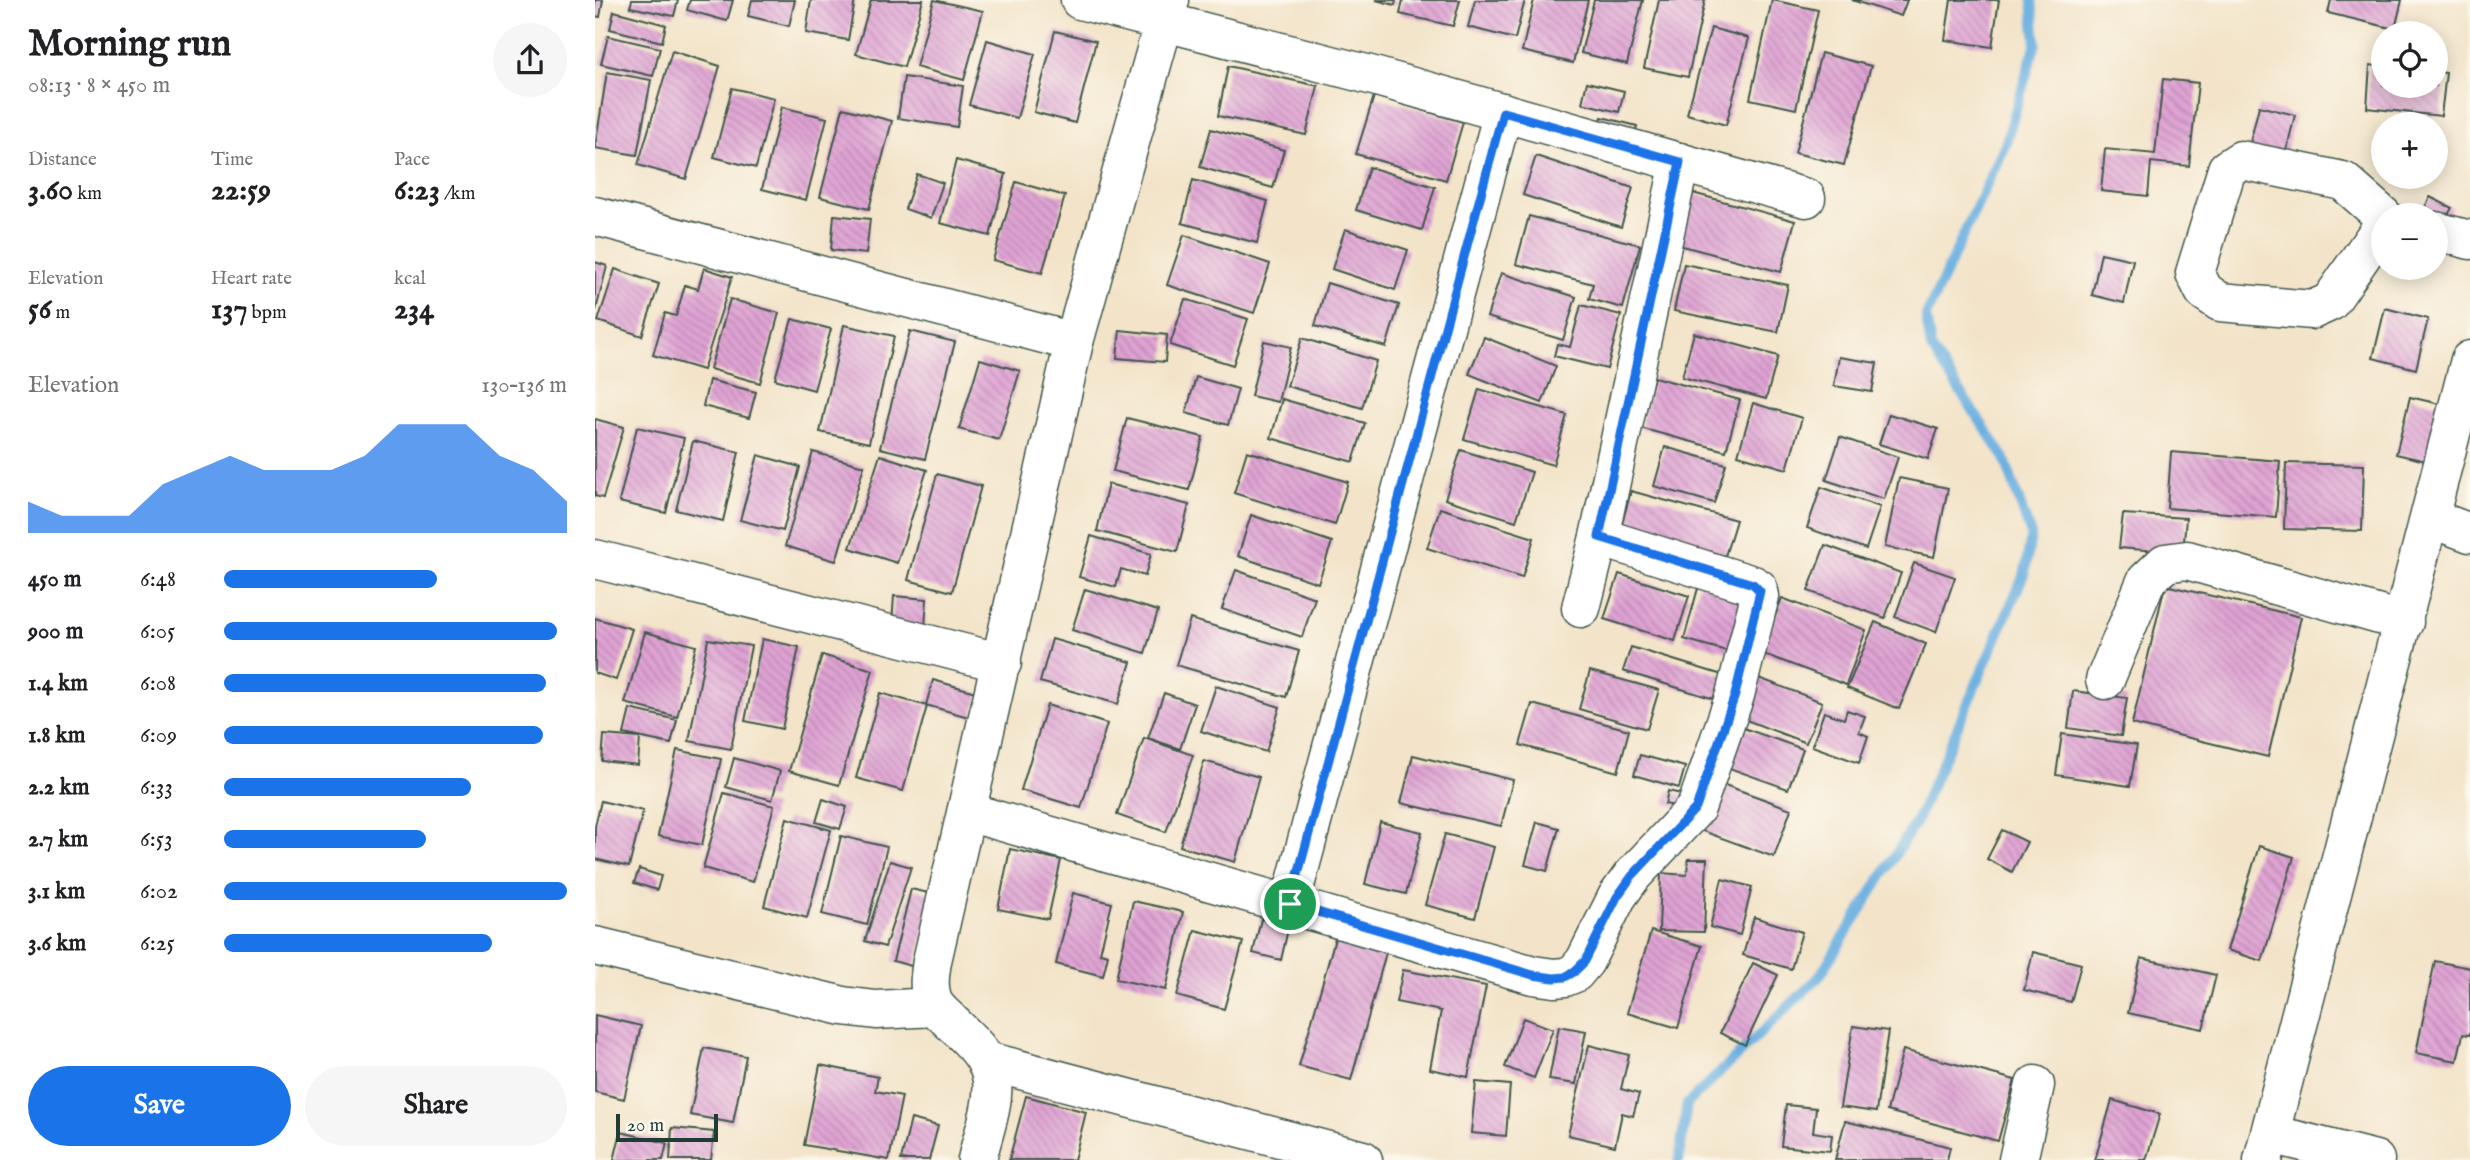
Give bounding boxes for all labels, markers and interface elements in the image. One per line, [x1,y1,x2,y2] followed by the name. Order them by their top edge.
[28,21,231,69] text: Morning run
[2371,21,2448,280] map controls
[2371,21,2448,98] button: locate
[493,23,567,97] button: share
[28,71,170,100] text: 08:13 · 8 × 450 m
[2371,112,2448,189] button: +
[28,148,97,172] text: Distance
[211,148,253,172] text: Time
[394,148,430,172] text: Pace
[28,172,73,210] text: 3.60
[211,172,271,210] text: 22:59
[394,172,440,210] text: 6:23
[73,182,102,206] text: km
[440,182,475,206] text: /km
[2371,203,2448,280] button: −
[28,267,103,291] text: Elevation
[211,267,292,291] text: Heart rate
[394,267,426,291] text: kcal
[28,291,51,329] text: 56
[211,291,247,329] text: 137
[394,291,434,329] text: 234
[51,301,70,325] text: m
[247,301,287,325] text: bpm
[28,371,119,400] text: Elevation
[481,371,567,400] text: 130–136 m
[28,565,82,594] text: 450 m
[140,565,176,594] text: 6:48
[28,617,83,646] text: 900 m
[140,617,175,646] text: 6:05
[28,669,88,698] text: 1.4 km
[140,669,176,698] text: 6:08
[28,721,86,750] text: 1.8 km
[140,721,177,750] text: 6:09
[28,773,90,802] text: 2.2 km
[140,773,173,802] text: 6:33
[28,825,88,854] text: 2.7 km
[140,825,173,854] text: 6:53
[1260,874,1320,934] pin
[28,877,85,906] text: 3.1 km
[140,877,178,906] text: 6:02
[1271,885,1309,923] icon: arrive
[28,929,86,958] text: 3.6 km
[140,929,175,958] text: 6:25
[28,1066,291,1146] button: Save
[305,1066,567,1146] button: Share
[616,1111,717,1143] scale bar
[627,1114,664,1138] text: 20 m

